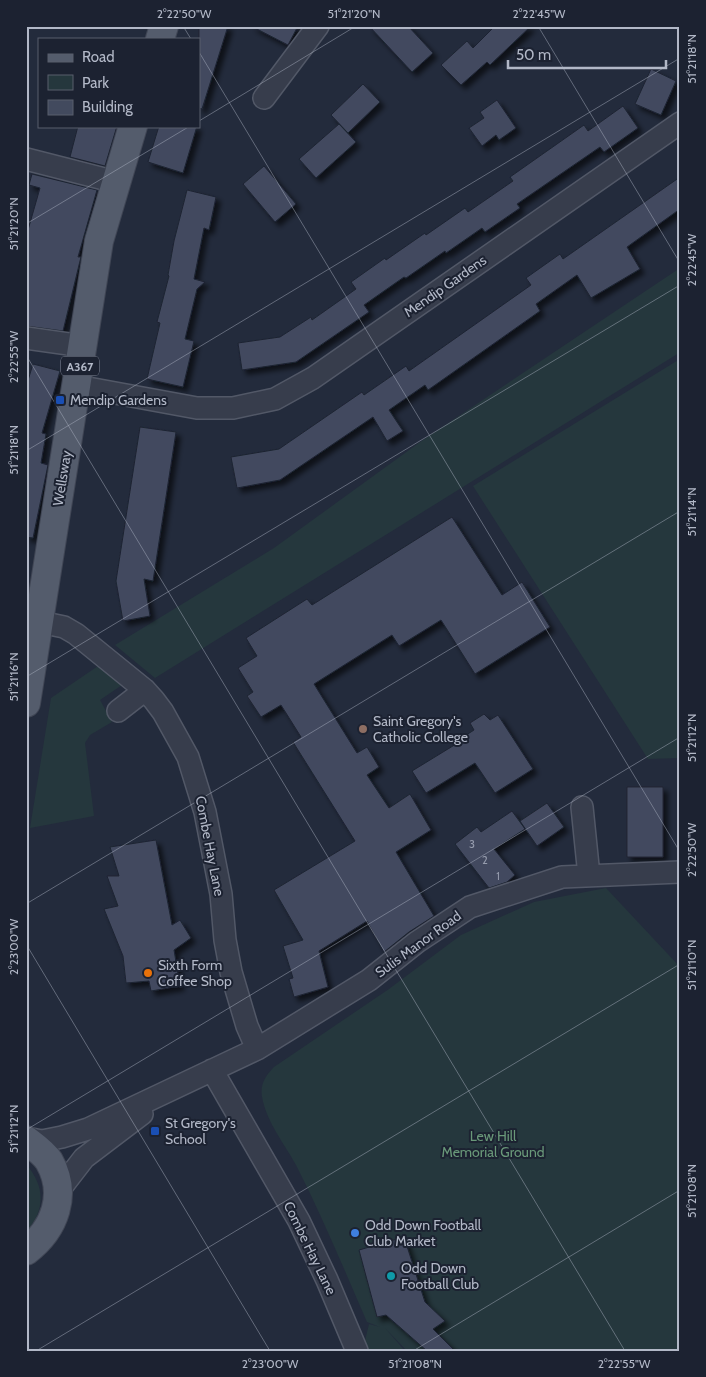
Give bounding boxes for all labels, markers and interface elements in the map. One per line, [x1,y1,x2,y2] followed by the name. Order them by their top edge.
[157,6,212,21] text: 2°22'50"W
[327,6,381,21] text: 51°21'20"N
[513,6,566,21] text: 2°22'45"W
[684,34,699,84] text: 51°21'18"N
[38,38,200,128] legend
[508,38,666,70] scale bar
[516,46,551,64] text: 50 m
[82,48,115,66] text: Road
[82,74,109,92] text: Park
[82,98,133,116] text: Building
[6,197,21,251] text: 51°21'20"N
[684,233,699,286] text: 2°22'45"W
[400,251,490,321] street label: Mendip Gardens
[6,330,21,383] text: 2°22'55"W
[61,356,99,376] road number: A367
[70,391,167,409] place label: Mendip Gardens
[54,394,66,406] marker: Mendip Gardens
[6,425,21,475] text: 51°21'18"N
[49,449,75,507] street label: Wellsway
[684,487,699,537] text: 51°21'14"N
[6,652,21,702] text: 51°21'16"N
[373,712,468,746] place label: Saint Gregory's Catholic College
[684,714,699,762] text: 51°21'12"N
[357,723,369,735] marker: Saint Gregory's Catholic College
[191,794,229,898] street label: Combe Hay Lane
[684,822,699,877] text: 2°22'50"W
[469,837,475,851] house number: 3
[482,853,488,867] house number: 2
[496,869,500,883] house number: 1
[371,907,465,981] street label: Sulis Manor Road
[6,918,21,975] text: 2°23'00"W
[684,940,699,990] text: 51°21'10"N
[158,956,232,990] place label: Sixth Form Coffee Shop
[142,967,154,979] marker: Sixth Form Coffee Shop
[6,1105,21,1153] text: 51°21'12"N
[165,1114,236,1148] place label: St Gregory's School
[149,1125,161,1137] marker: St Gregory's School
[441,1127,545,1161] park label: Lew Hill Memorial Ground
[684,1164,699,1218] text: 51°21'08"N
[280,1198,340,1298] street label: Combe Hay Lane
[365,1216,482,1250] place label: Odd Down Football Club Market
[349,1227,361,1239] marker: Odd Down Football Club Market
[401,1259,479,1293] place label: Odd Down Football Club
[385,1270,397,1282] marker: Odd Down Football Club
[242,1356,299,1371] text: 2°23'00"W
[388,1356,442,1371] text: 51°21'08"N
[598,1356,651,1371] text: 2°22'55"W

